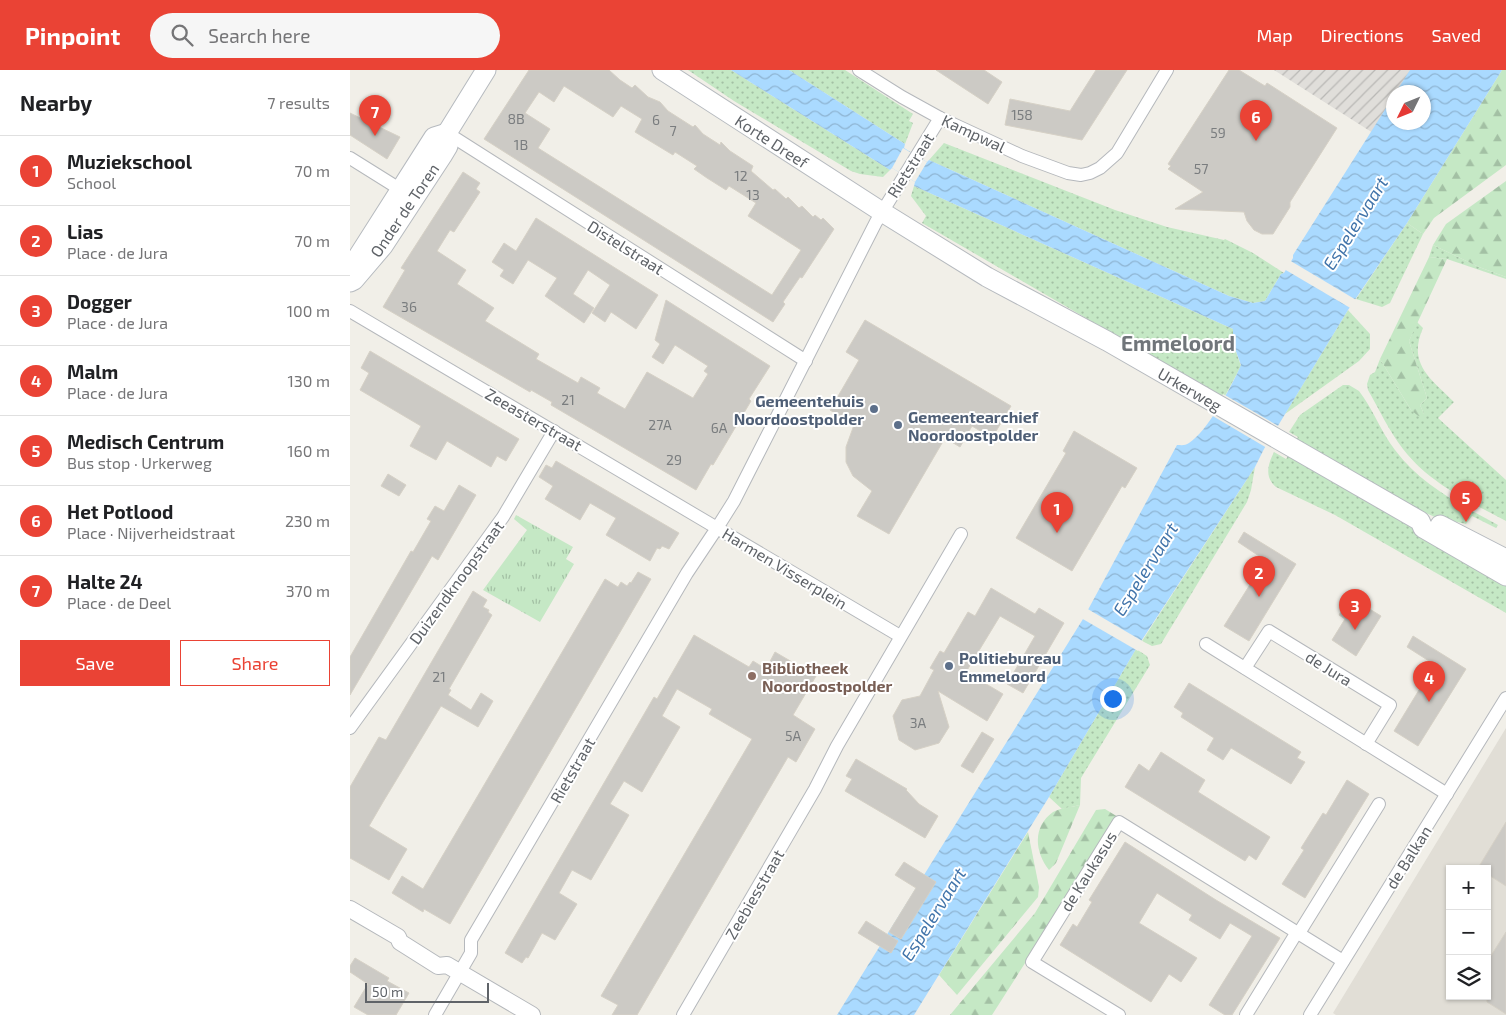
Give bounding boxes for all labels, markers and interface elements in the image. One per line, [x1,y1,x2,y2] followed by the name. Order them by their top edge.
[150,13,500,58] search box
[25,21,120,50] text: Pinpoint
[168,21,196,49] icon: search
[208,24,310,47] text: Search here
[1256,24,1293,46] text: Map
[1321,24,1404,46] text: Directions
[1432,24,1481,46] text: Saved
[1386,85,1431,130] north arrow
[20,90,92,115] text: Nearby
[267,93,330,112] text: 7 results
[359,95,391,136] pin: 7
[1240,100,1272,141] pin: 6
[1011,106,1033,123] house number: 158
[507,110,525,127] house number: 8B
[732,110,813,172] street label: Korte Dreef
[939,110,1009,156] street label: Kampwal
[652,111,660,128] house number: 6
[669,122,677,139] house number: 7
[1210,124,1226,141] house number: 59
[883,129,937,201] street label: Rietstraat
[514,136,528,153] house number: 1B
[67,150,192,173] text: Muziekschool
[366,159,442,261] street label: Onder de Toren
[1194,160,1208,177] house number: 57
[33,161,39,180] text: 1
[295,161,330,180] text: 70 m
[734,167,748,184] house number: 12
[1318,172,1392,274] water label: Espelervaart
[67,173,116,192] text: School
[746,186,760,203] house number: 13
[584,216,668,278] street label: Distelstraat
[67,220,103,243] text: Lias
[31,231,41,250] text: 2
[295,231,330,250] text: 70 m
[67,243,168,262] text: Place · de Jura
[67,290,132,313] text: Dogger
[401,298,417,315] house number: 36
[31,301,41,320] text: 3
[287,301,330,320] text: 100 m
[67,313,168,332] text: Place · de Jura
[1121,330,1235,355] district label: Emmeloord
[67,360,118,383] text: Malm
[1155,363,1225,415] street label: Urkerweg
[31,371,41,390] text: 4
[288,371,330,390] text: 130 m
[67,383,168,402] text: Place · de Jura
[482,384,586,454] street label: Zeeasterstraat
[561,391,575,408] house number: 21
[734,391,864,428] place label: Gemeentehuis Noordoostpolder
[868,403,880,415] marker: Gemeentehuis Noordoostpolder
[908,407,1039,444] place label: Gemeentearchief Noordoostpolder
[648,416,672,433] house number: 27A
[711,419,728,436] house number: 6A
[892,419,904,431] marker: Gemeentearchief Noordoostpolder
[67,430,224,453] text: Medisch Centrum
[32,441,40,460] text: 5
[287,441,330,460] text: 160 m
[666,451,682,468] house number: 29
[67,453,212,472] text: Bus stop · Urkerweg
[1450,481,1482,522] pin: 5
[1041,492,1073,533] pin: 1
[67,500,173,523] text: Het Potlood
[31,511,41,530] text: 6
[285,511,330,530] text: 230 m
[405,516,507,648] street label: Duizendknoopstraat
[1108,518,1182,620] water label: Espelervaart
[67,523,235,542] text: Place · Nijverheidstraat
[719,523,851,613] street label: Harmen Visserplein
[1243,556,1275,597] pin: 2
[67,570,143,593] text: Halte 24
[32,581,40,600] text: 7
[286,581,330,600] text: 370 m
[1339,589,1371,630] pin: 3
[67,593,171,612] text: Place · de Deel
[20,640,170,686] button: Save
[180,640,330,686] button: Share
[1302,646,1356,690] street label: de Jura
[959,648,1061,685] place label: Politiebureau Emmeloord
[762,658,893,695] place label: Bibliotheek Noordoostpolder
[943,660,955,672] marker: Politiebureau Emmeloord
[1413,661,1445,702] pin: 4
[432,668,446,685] house number: 21
[746,670,758,682] marker: Bibliotheek Noordoostpolder
[1100,686,1126,712] your location
[910,714,927,731] house number: 3A
[785,727,801,744] house number: 5A
[546,734,598,806] street label: Rietstraat
[1381,822,1435,892] street label: de Balkan
[1056,827,1120,915] street label: de Kaukasus
[721,846,787,942] street label: Zeebiesstraat
[896,863,970,965] water label: Espelervaart
[1446,865,1491,1000] map controls
[1446,865,1491,910] button: +
[1446,910,1491,955] button: −
[1446,955,1491,1000] button: layers
[365,980,489,1003] scale bar
[372,983,403,1000] text: 50 m

